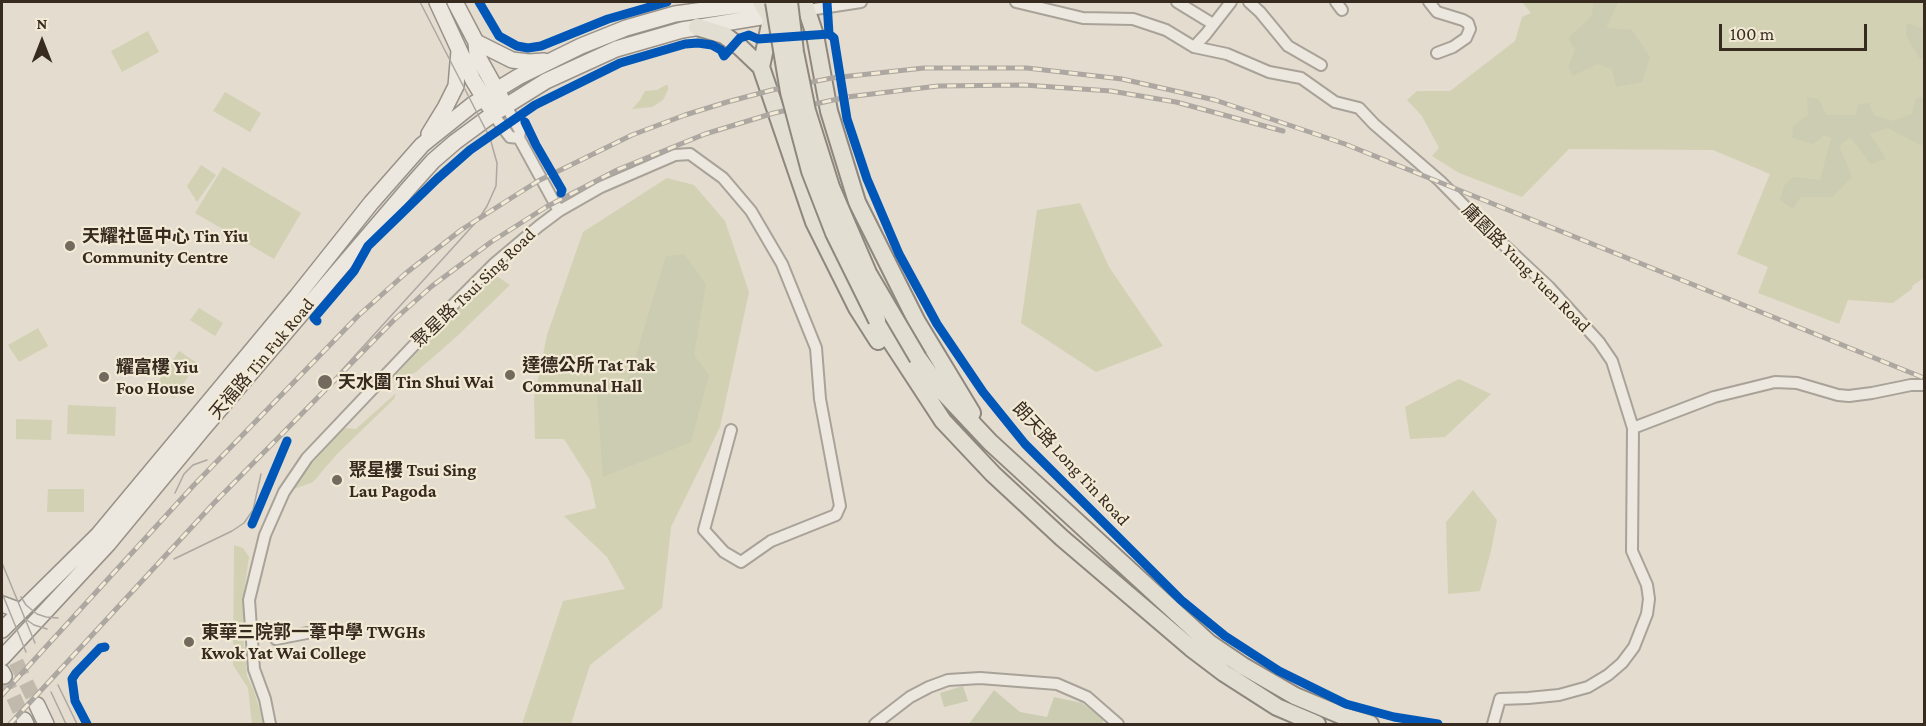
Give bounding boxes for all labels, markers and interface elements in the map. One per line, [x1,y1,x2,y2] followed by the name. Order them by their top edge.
[12,12,72,72] north arrow
[1722,12,1870,50] scale bar
[37,15,47,32] text: N
[1730,24,1774,44] text: 100 m
[1457,199,1595,337] street label: 庸園路 Yung Yuen Road
[408,224,540,352] street label: 聚星路 Tsui Sing Road
[82,225,248,268] place label: 天耀社區中心 Tin Yiu Community Centre
[63,239,77,253] marker: 天耀社區中心 Tin Yiu Community Centre
[205,294,319,424] street label: 天福路 Tin Fuk Road
[522,354,655,397] place label: 達德公所 Tat Tak Communal Hall
[116,356,199,398] place label: 耀富樓 Yiu Foo House
[503,368,517,382] marker: 達德公所 Tat Tak Communal Hall
[97,370,111,384] marker: 耀富樓 Yiu Foo House
[338,371,494,393] place label: 天水圍 Tin Shui Wai
[316,373,334,391] marker: 天水圍 Tin Shui Wai
[1008,398,1134,530] street label: 朗天路 Long Tin Road
[349,459,476,502] place label: 聚星樓 Tsui Sing Lau Pagoda
[330,473,344,487] marker: 聚星樓 Tsui Sing Lau Pagoda
[201,621,425,664] place label: 東華三院郭一葦中學 TWGHs Kwok Yat Wai College
[182,635,196,649] marker: 東華三院郭一葦中學 TWGHs Kwok Yat Wai College

